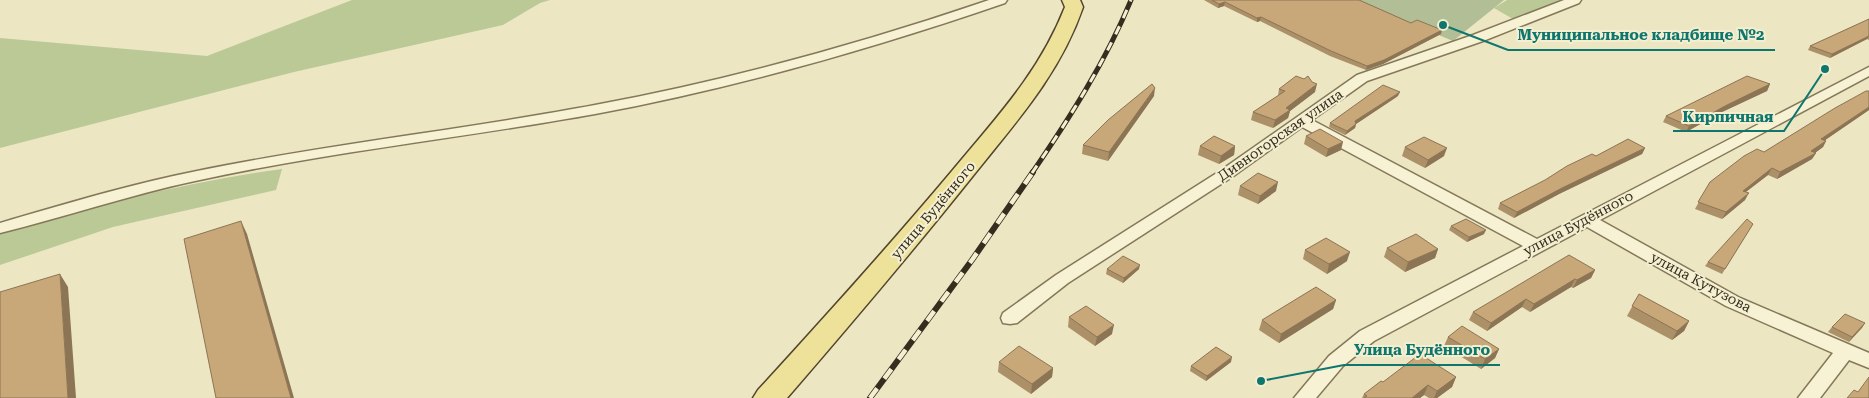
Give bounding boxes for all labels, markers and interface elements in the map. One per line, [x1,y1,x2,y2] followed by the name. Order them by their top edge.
[1508,20,1775,50] callout: Муниципальное кладбище №2
[1518,26,1764,44] text: Муниципальное кладбище №2
[1214,85,1346,184] street label: Дивногорская улица
[1673,101,1784,131] callout: Кирпичная
[1683,108,1774,126] text: Кирпичная
[888,158,978,262] street label: улица Будённого
[1520,187,1636,259] street label: улица Будённого
[1648,249,1754,315] street label: улица Кутузова
[1344,335,1500,365] callout: Улица Будённого
[1354,341,1490,359] text: Улица Будённого

